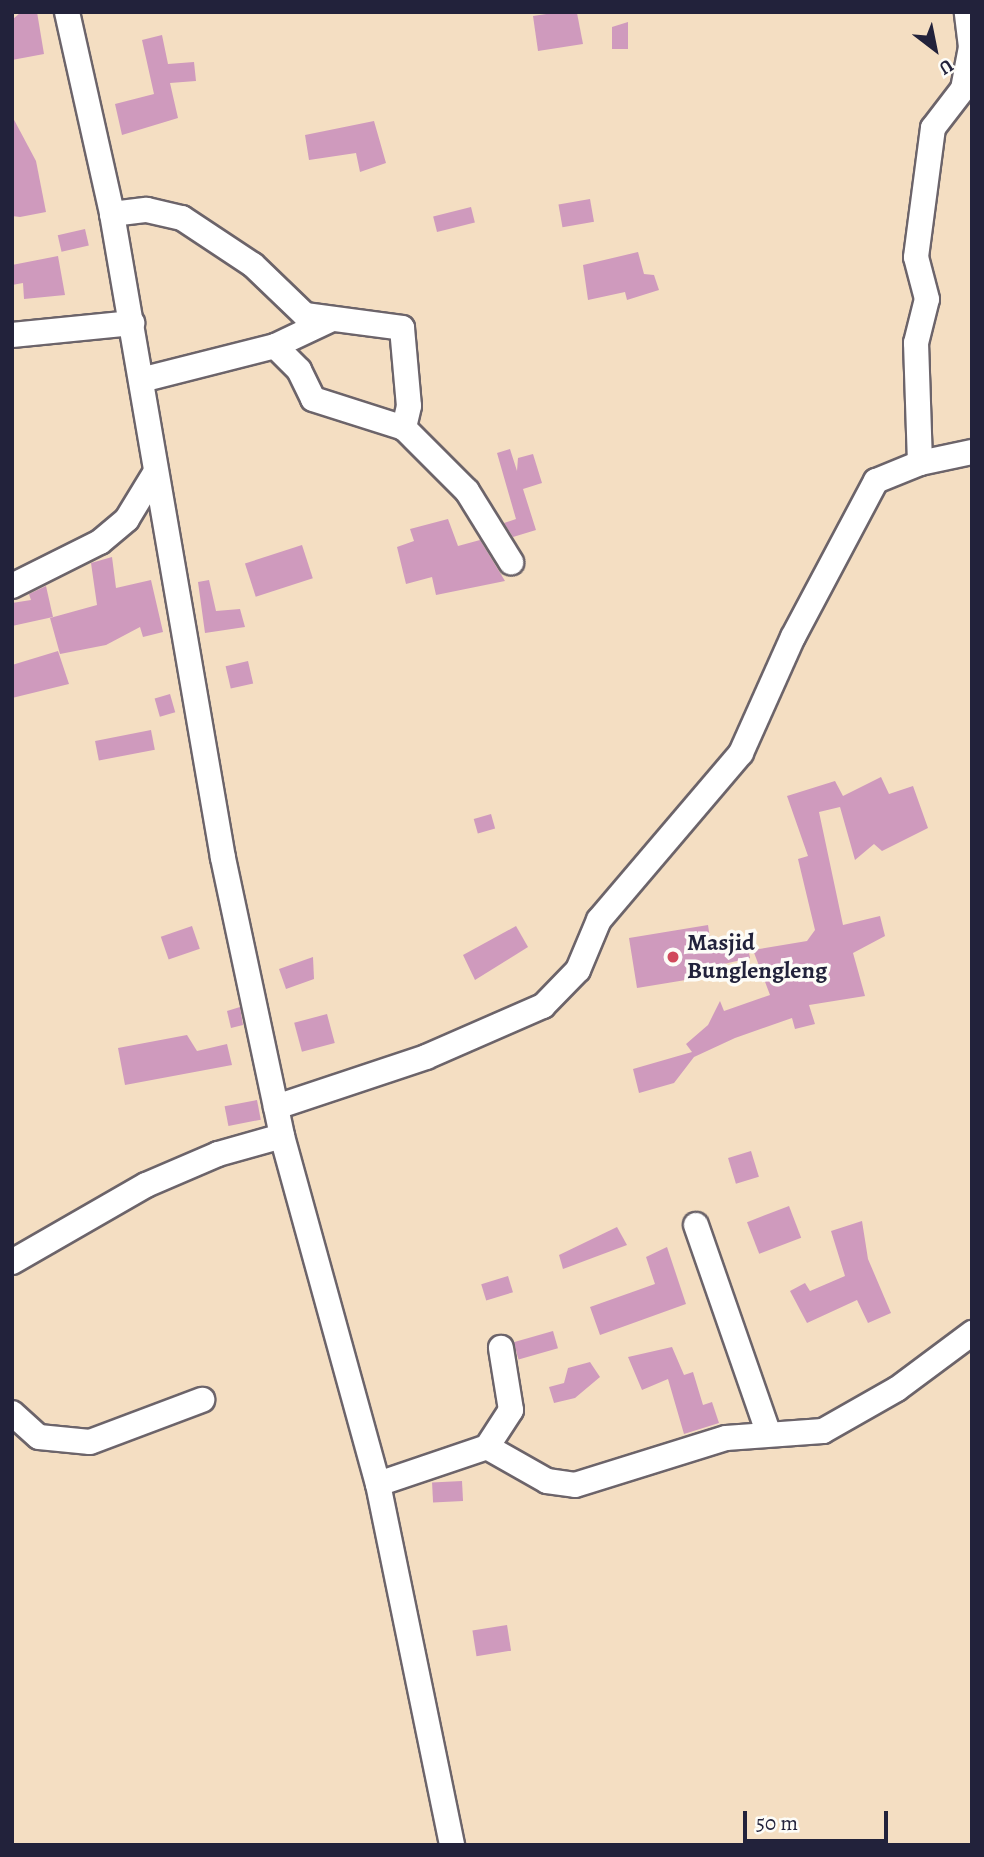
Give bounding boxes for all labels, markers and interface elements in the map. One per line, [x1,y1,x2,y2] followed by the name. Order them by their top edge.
[900,14,970,84] north arrow
[934,52,958,81] text: U
[687,929,827,985] place label: Masjid Bunglengleng
[665,949,681,965] marker: Masjid Bunglengleng
[746,1798,891,1842] scale bar
[756,1809,798,1837] text: 50 m

